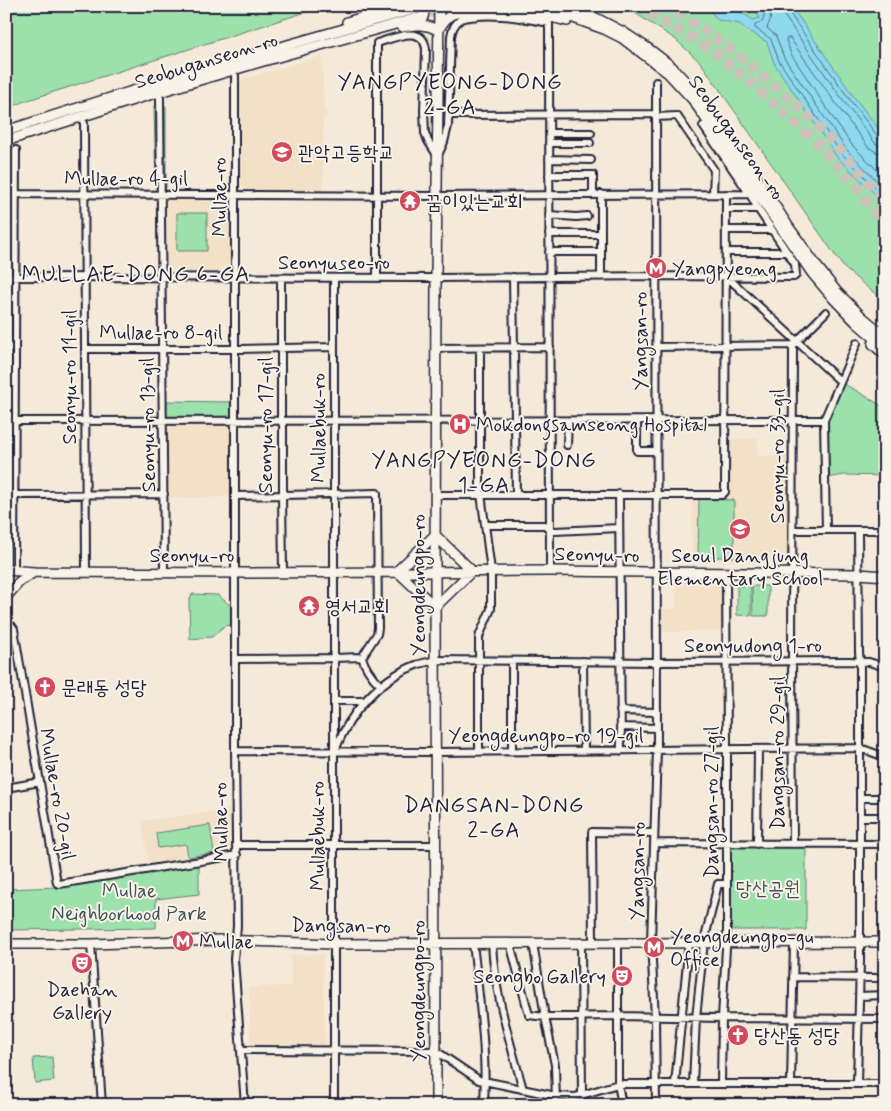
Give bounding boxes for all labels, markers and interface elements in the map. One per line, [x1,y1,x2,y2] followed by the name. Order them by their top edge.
[132,27,282,97] street label: Seobuganseon-ro
[337,69,563,122] district label: YANGPYEONG-DONG 2-GA
[680,70,790,206] street label: Seobuganseon-ro
[270,140,294,164] school or university icon: 관악고등학교
[298,140,395,167] place label: 관악고등학교
[207,157,234,237] street label: Mullae-ro
[64,166,188,193] street label: Mullae-ro 4-gil
[398,189,422,213] temple icon: 꿈이있는교회
[426,189,523,216] place label: 꿈이있는교회
[278,250,390,277] street label: Seonyuseo-ro
[644,256,668,280] metro station icon: Yangpyeong
[672,256,777,284] place label: Yangpyeong
[22,261,250,289] district label: MULLAE-DONG 6-GA
[628,292,656,390] street label: Yangsan-ro
[57,309,84,445] street label: Seonyu-ro 11-gil
[99,320,223,347] street label: Mullae-ro 8-gil
[134,357,163,493] street label: Seonyu-ro 13-gil
[253,357,280,493] street label: Seonyu-ro 17-gil
[306,373,333,483] street label: Mullaebuk-ro
[765,388,792,523] street label: Seonyu-ro 33-gil
[448,412,472,436] hospital icon: Mokdongsamseong Hospital
[476,412,707,441] place label: Mokdongsamseong Hospital
[371,447,597,500] district label: YANGPYEONG-DONG 1-GA
[406,514,434,656] street label: Yeongdeungpo-ro
[728,517,752,541] school or university icon: Seoul Dangjung Elementary School
[554,541,640,570] street label: Seonyu-ro
[149,543,235,570] street label: Seonyu-ro
[657,543,823,593] place label: Seoul Dangjung Elementary School
[297,594,321,618] temple icon: 영서교회
[325,594,389,621] place label: 영서교회
[684,633,822,661] street label: Seonyudong 1-ro
[33,675,57,699] church icon: 문래동 성당
[61,675,147,702] place label: 문래동 성당
[765,676,793,830] street label: Dangsan-ro 29-gil
[448,723,644,751] street label: Yeongdeungpo-ro 19-gil
[32,726,81,862] street label: Mullae-ro 20-gil
[699,726,727,878] street label: Dangsan-ro 27-gil
[305,781,332,891] street label: Mullaebuk-ro
[207,782,236,862] street label: Mullae-ro
[404,792,584,845] district label: DANGSAN-DONG 2-GA
[624,821,654,921] street label: Yangsan-ro
[736,876,800,903] park label: 당산공원
[51,878,207,928] park label: Mullae Neighborhood Park
[291,912,391,942] street label: Dangsan-ro
[406,920,434,1062] street label: Yeongdeungpo-ro
[670,924,814,974] place label: Yeongdeungpo-gu Office
[171,929,195,953] metro station icon: Mullae
[199,929,254,956] place label: Mullae
[642,935,666,959] metro station icon: Yeongdeungpo-gu Office
[70,951,94,975] theatre icon: Daehan Gallery
[473,964,606,992] place label: Seongbo Gallery
[610,964,634,988] theatre icon: Seongbo Gallery
[46,977,118,1027] place label: Daehan Gallery
[726,1023,750,1047] church icon: 당산동 성당
[754,1023,840,1050] place label: 당산동 성당

